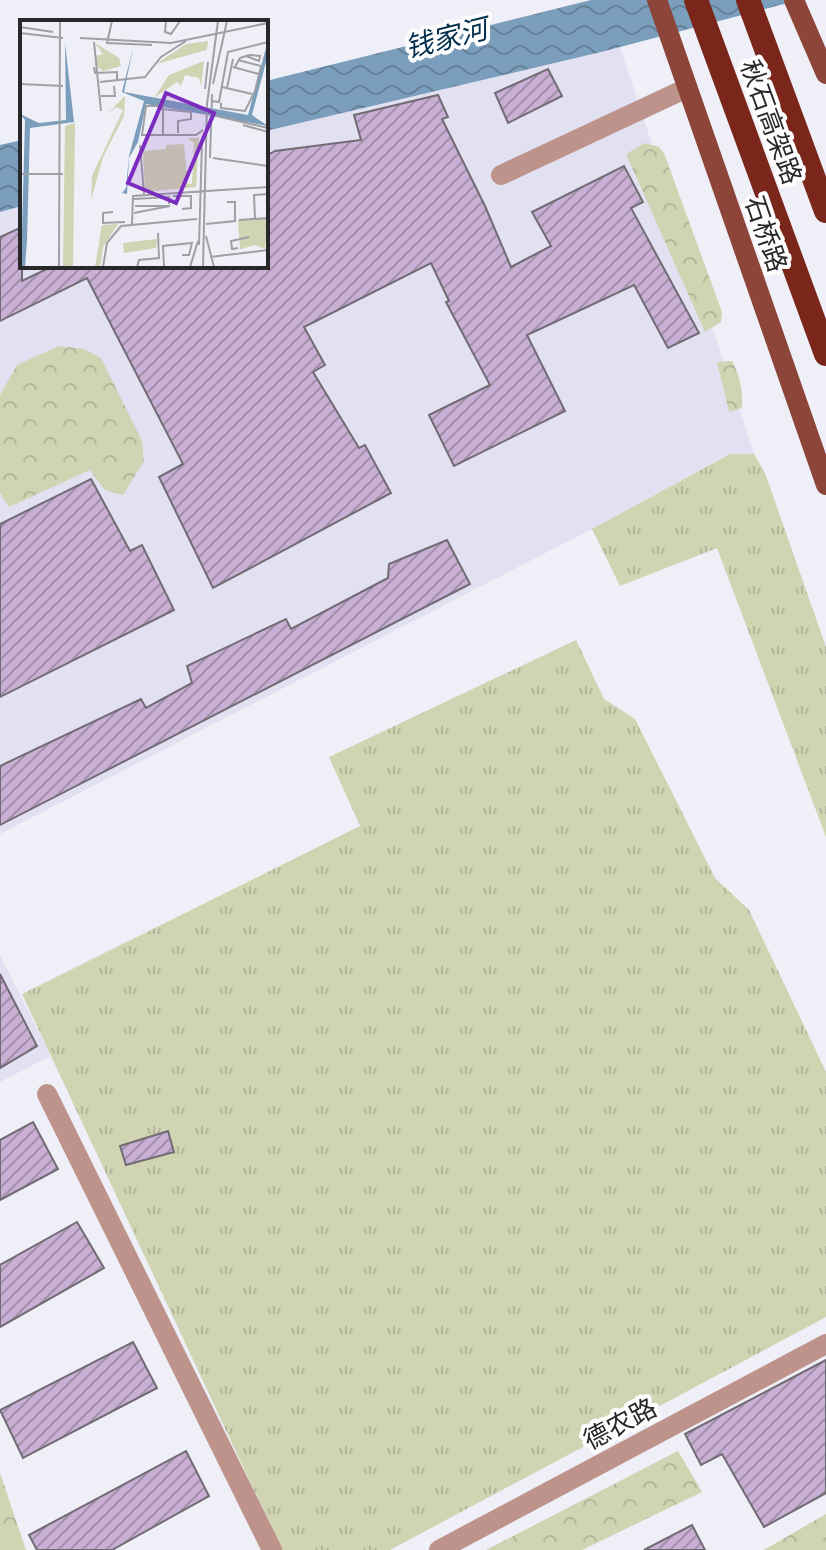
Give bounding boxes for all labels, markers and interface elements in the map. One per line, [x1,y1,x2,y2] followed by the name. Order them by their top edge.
[401,11,496,65] water label: 钱家河
[20,20,268,268] inset map
[734,56,807,189] street label: 秋石高架路
[738,192,793,276] street label: 石桥路
[579,1392,662,1456] street label: 德农路

